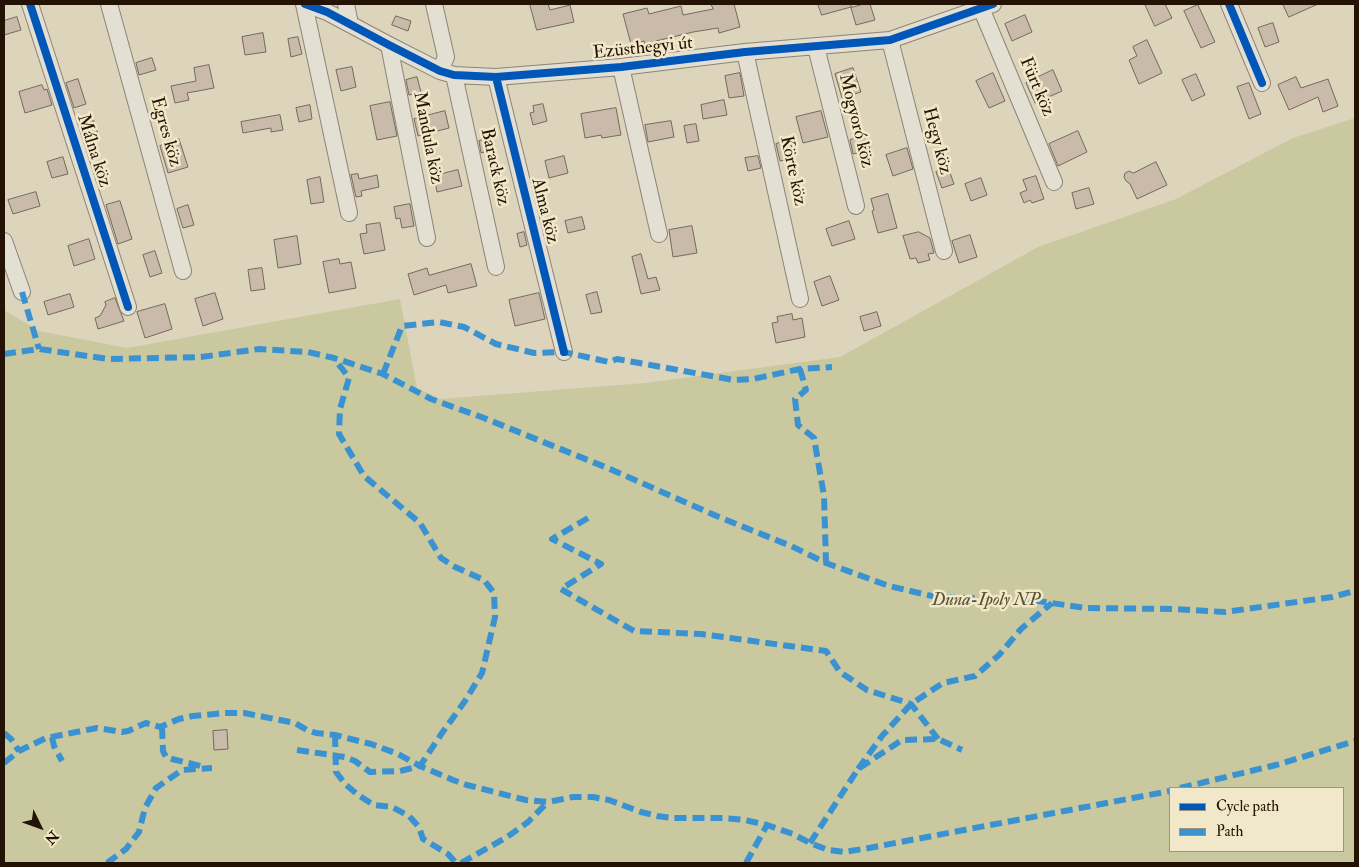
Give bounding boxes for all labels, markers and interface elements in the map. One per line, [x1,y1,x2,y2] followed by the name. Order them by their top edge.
[592,33,694,65] street label: Ezüsthegyi út
[1014,54,1058,120] street label: Fürt köz
[833,72,877,170] street label: Mogyoró köz
[407,90,447,186] street label: Mandula köz
[145,95,185,169] street label: Egres köz
[917,105,955,177] street label: Hegy köz
[71,112,115,190] street label: Málna köz
[475,126,513,208] street label: Barack köz
[774,134,810,208] street label: Körte köz
[525,176,563,246] street label: Alma köz
[932,590,1040,612] park label: Duna-Ipoly NP
[1169,787,1344,852] legend
[1216,797,1279,816] text: Cycle path
[15,802,65,852] north arrow
[1216,822,1243,841] text: Path
[41,827,62,848] text: N

